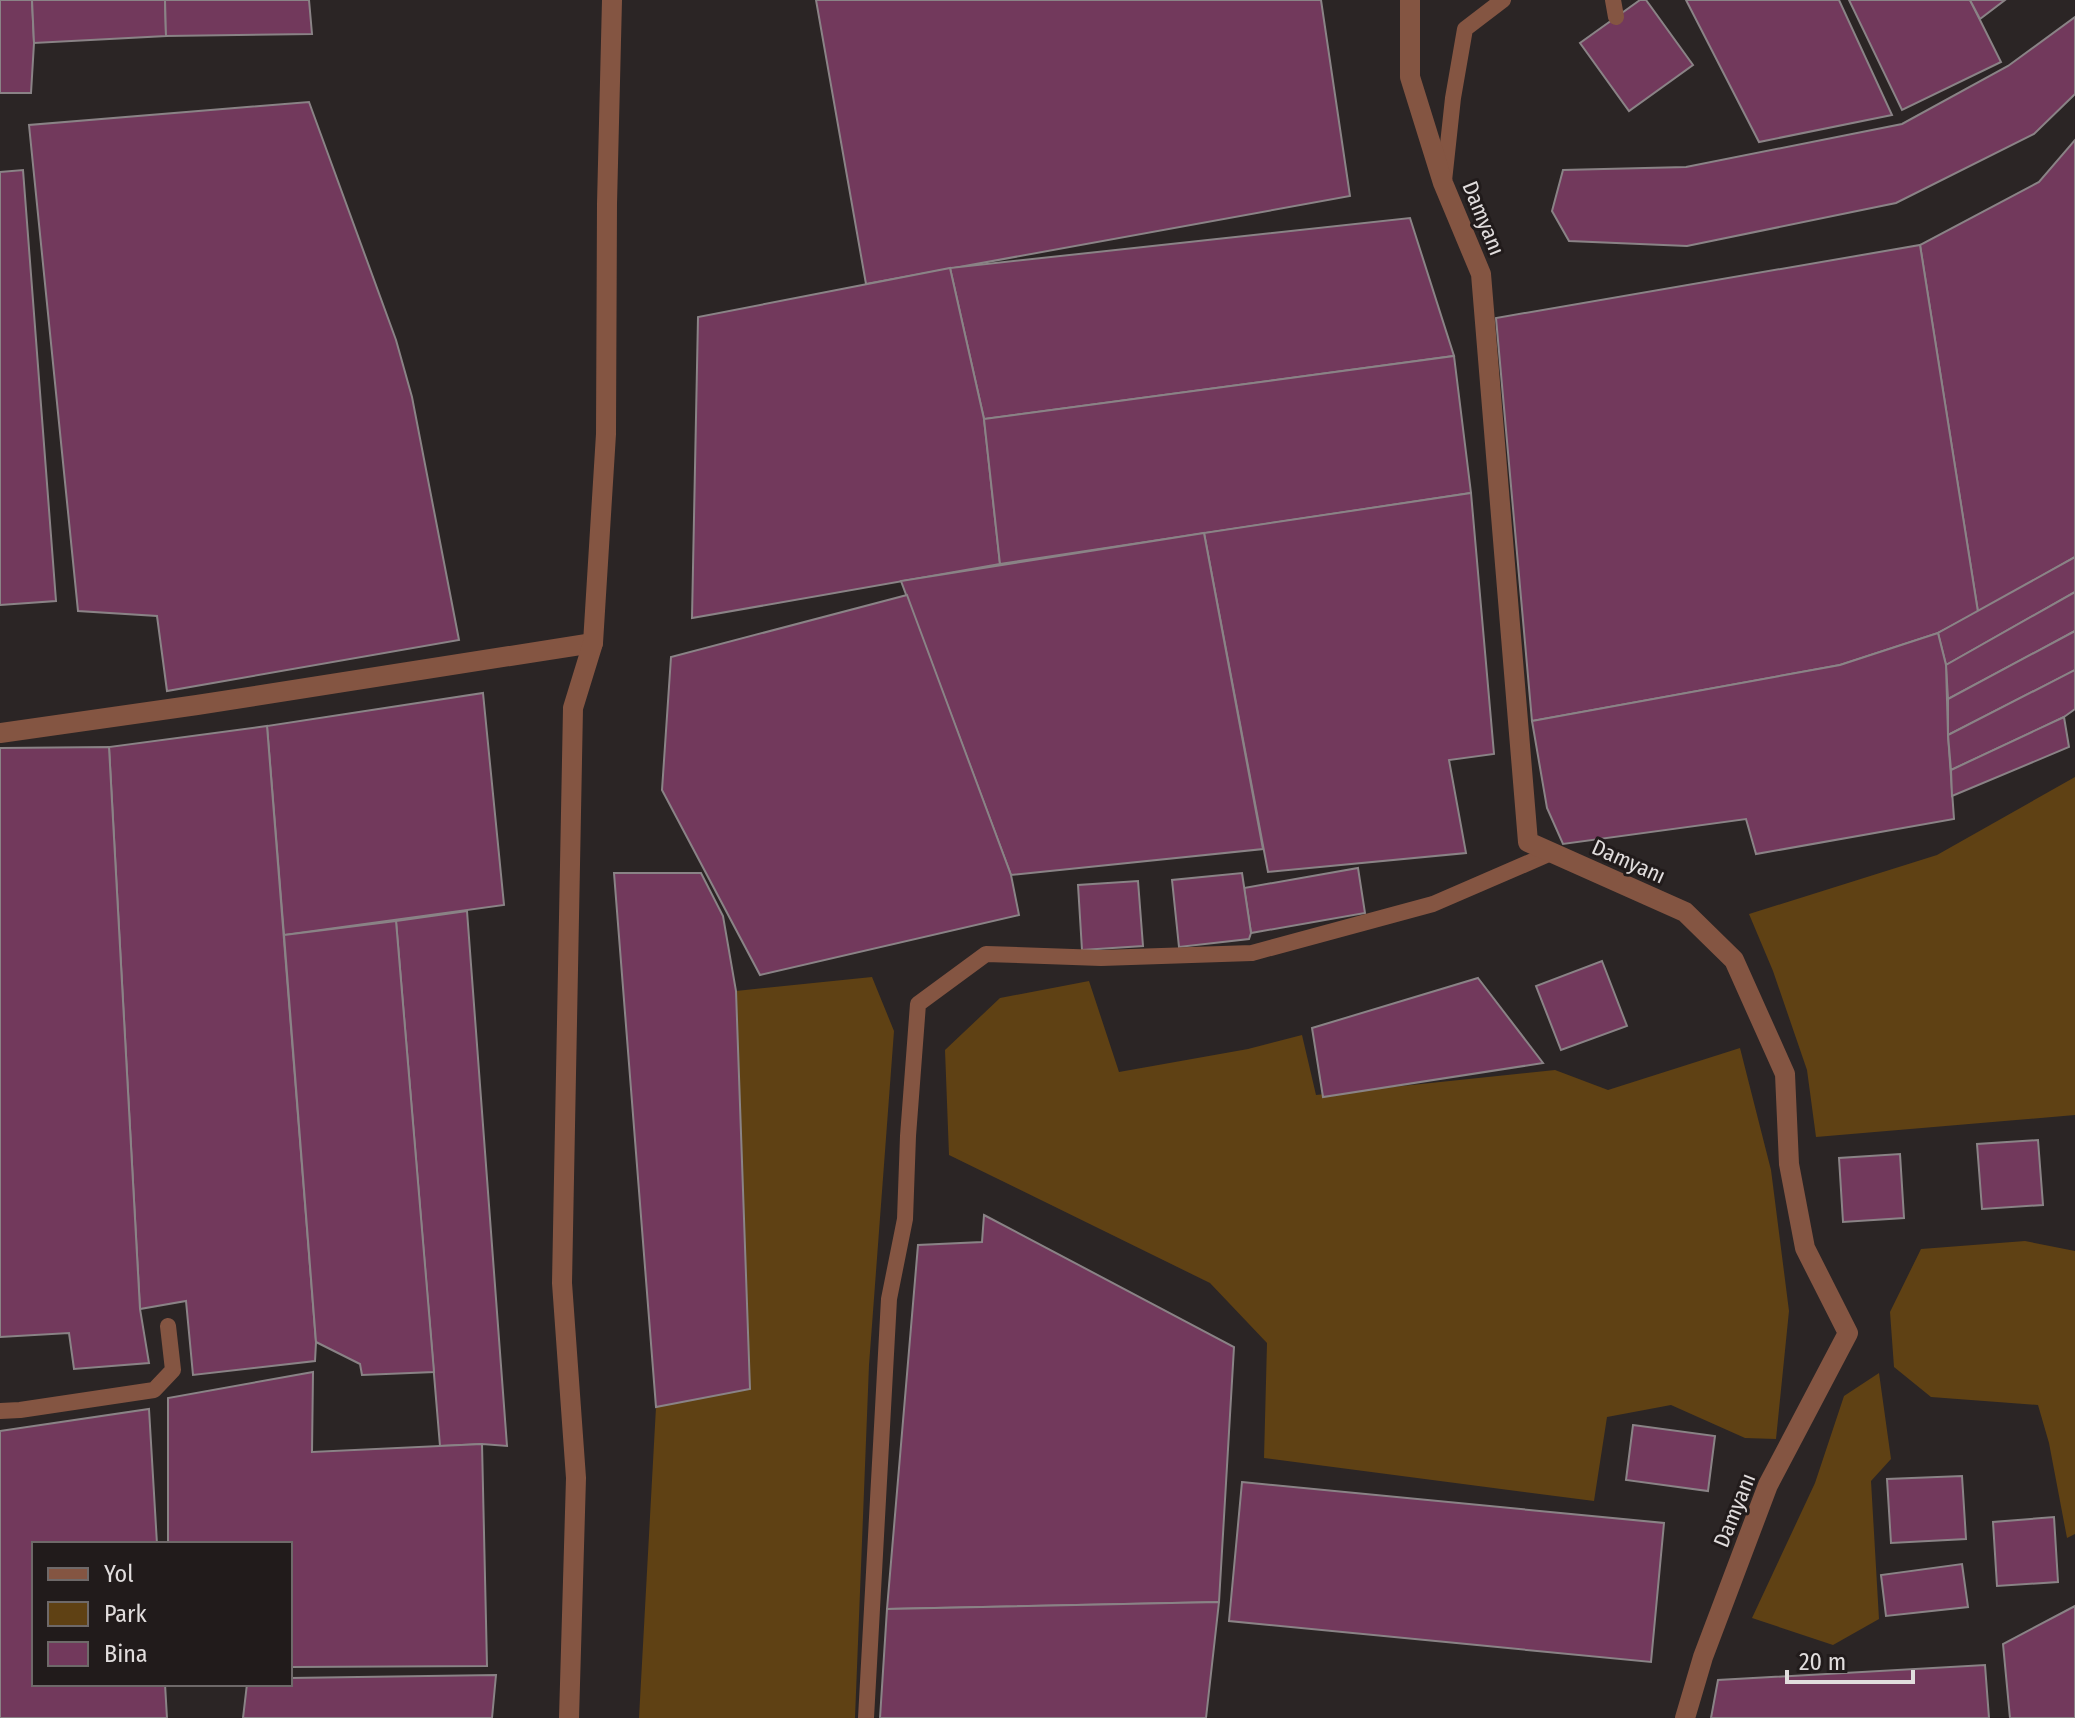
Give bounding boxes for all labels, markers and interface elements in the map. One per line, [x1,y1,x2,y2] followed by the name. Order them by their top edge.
[1456,177,1511,259] street label: Damyanı
[1588,833,1670,890] street label: Damyanı
[1707,1469,1762,1551] street label: Damyanı
[32,1542,292,1686] legend
[104,1560,134,1588] text: Yol
[104,1600,147,1628] text: Park
[1787,1634,1913,1684] scale bar
[104,1640,148,1668] text: Bina
[1799,1648,1846,1676] text: 20 m

